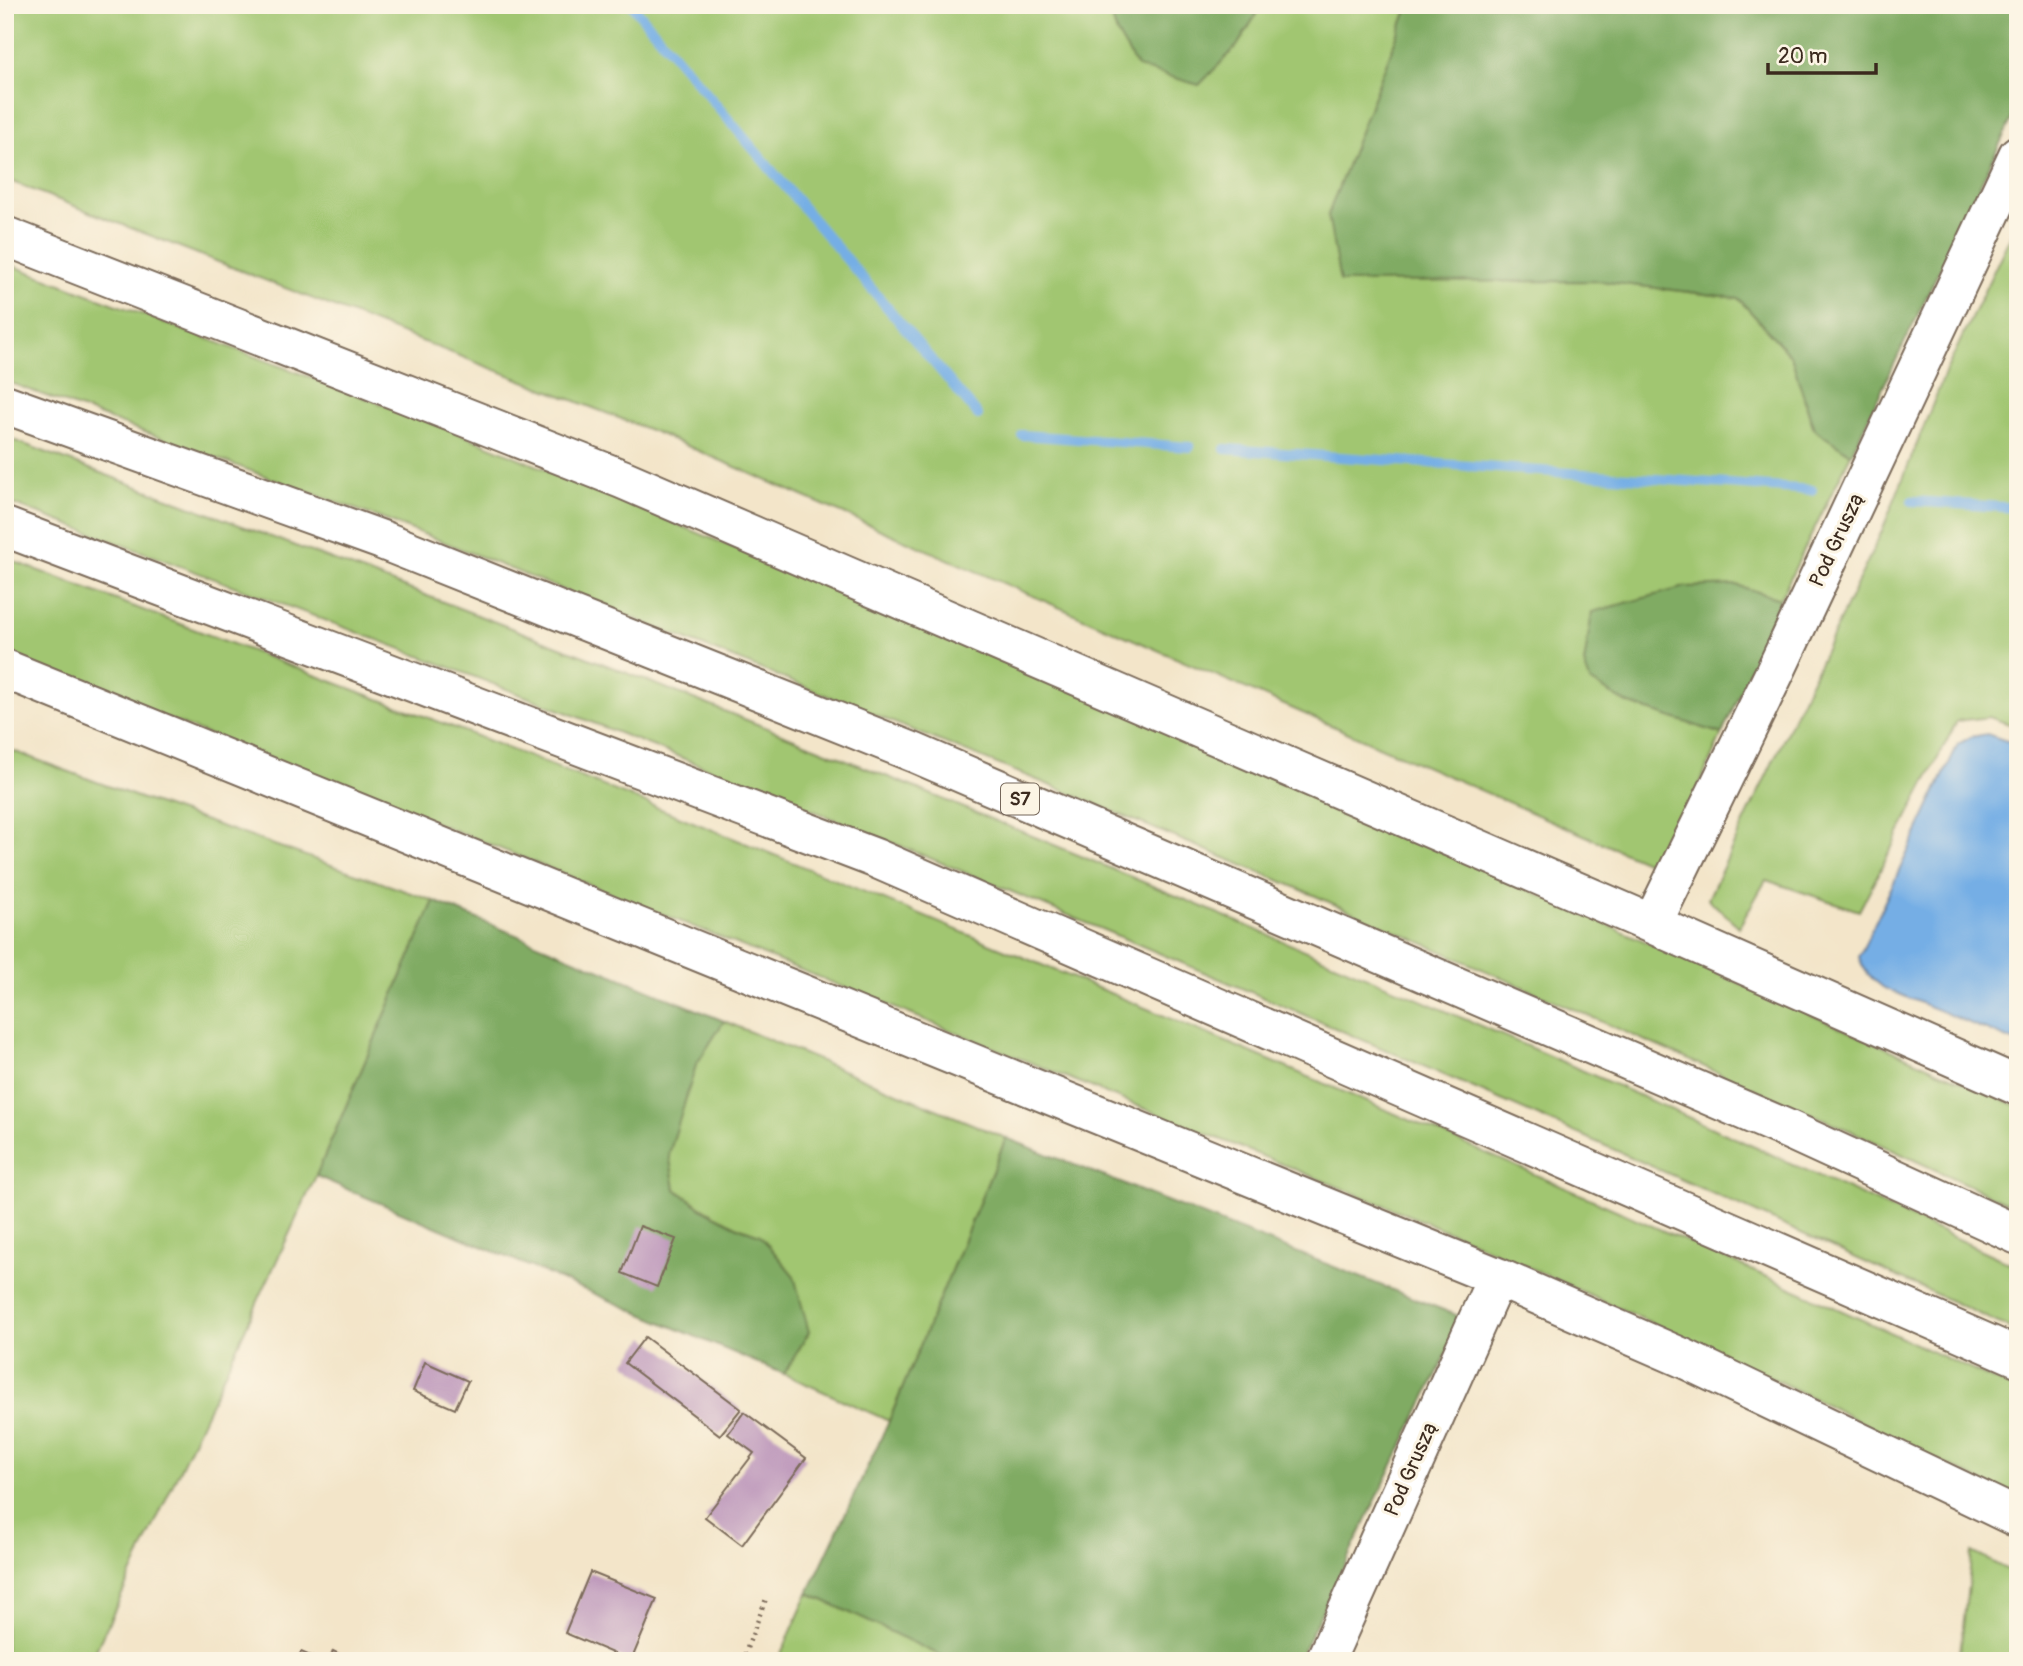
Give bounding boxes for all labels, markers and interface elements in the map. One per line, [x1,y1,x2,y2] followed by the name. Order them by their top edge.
[1768,32,1876,76] scale bar
[1778,43,1827,70] text: 20 m
[1803,489,1871,591] street label: Pod Gruszą
[1001,784,1039,814] road number: S7
[1378,1417,1444,1521] street label: Pod Gruszą

